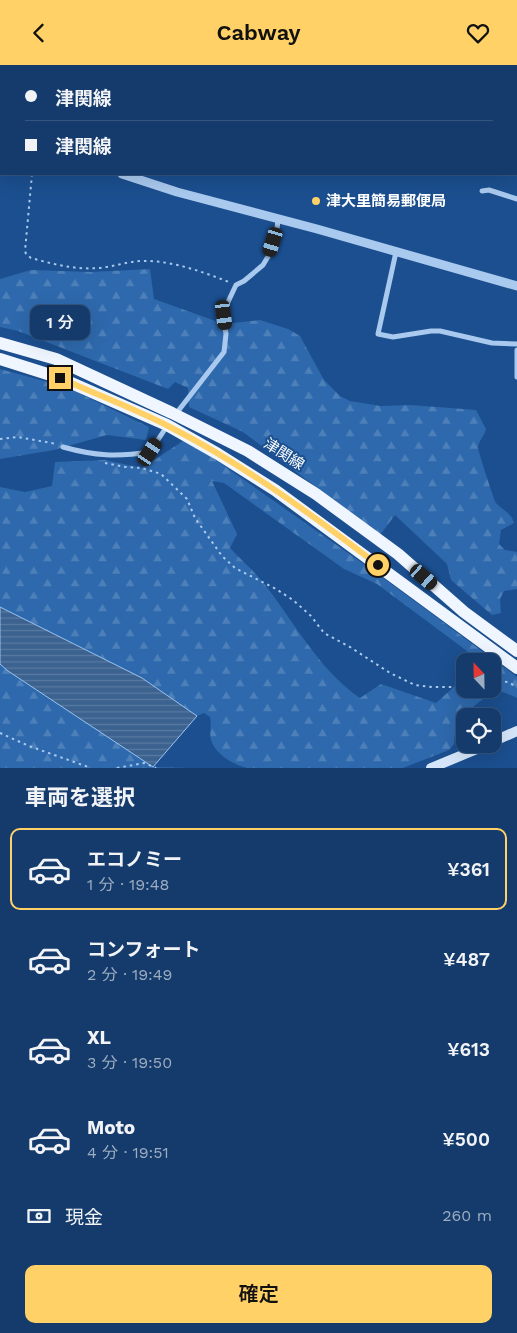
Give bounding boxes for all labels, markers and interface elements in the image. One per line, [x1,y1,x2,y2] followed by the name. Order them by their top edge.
[25,19,53,47] icon: back
[464,19,492,47] icon: heart
[216,20,301,45] text: Cabway
[55,87,112,110] text: 津関線
[55,135,112,158] text: 津関線
[326,192,446,210] place label: 津大里簡易郵便局
[310,195,322,207] marker: 津大里簡易郵便局
[261,225,284,259] car
[214,299,233,331] car
[30,305,90,341] callout: 1 分
[46,313,74,332] text: 1 分
[49,367,71,389] route end
[260,434,308,474] street label: 津関線
[135,435,164,469] car
[367,554,389,576] route start
[407,561,440,593] car
[456,653,501,697] north arrow
[456,653,501,753] map controls
[456,708,501,753] button: locate
[25,785,135,810] text: 車両を選択
[27,847,72,892] icon: car
[87,848,182,871] text: エコノミー
[447,858,490,881] text: ¥361
[87,875,169,894] text: 1 分 · 19:48
[27,937,72,982] icon: car
[87,938,200,961] text: コンフォート
[443,948,490,971] text: ¥487
[87,965,173,984] text: 2 分 · 19:49
[87,1026,111,1049] text: XL
[27,1027,72,1072] icon: car
[447,1038,490,1061] text: ¥613
[87,1053,172,1072] text: 3 分 · 19:50
[87,1116,135,1139] text: Moto
[27,1117,72,1162] icon: car
[442,1128,490,1151] text: ¥500
[87,1143,169,1162] text: 4 分 · 19:51
[25,1202,53,1230] icon: cash
[65,1206,103,1229] text: 現金
[442,1206,492,1225] text: 260 m
[25,1265,492,1323] button: 確定

